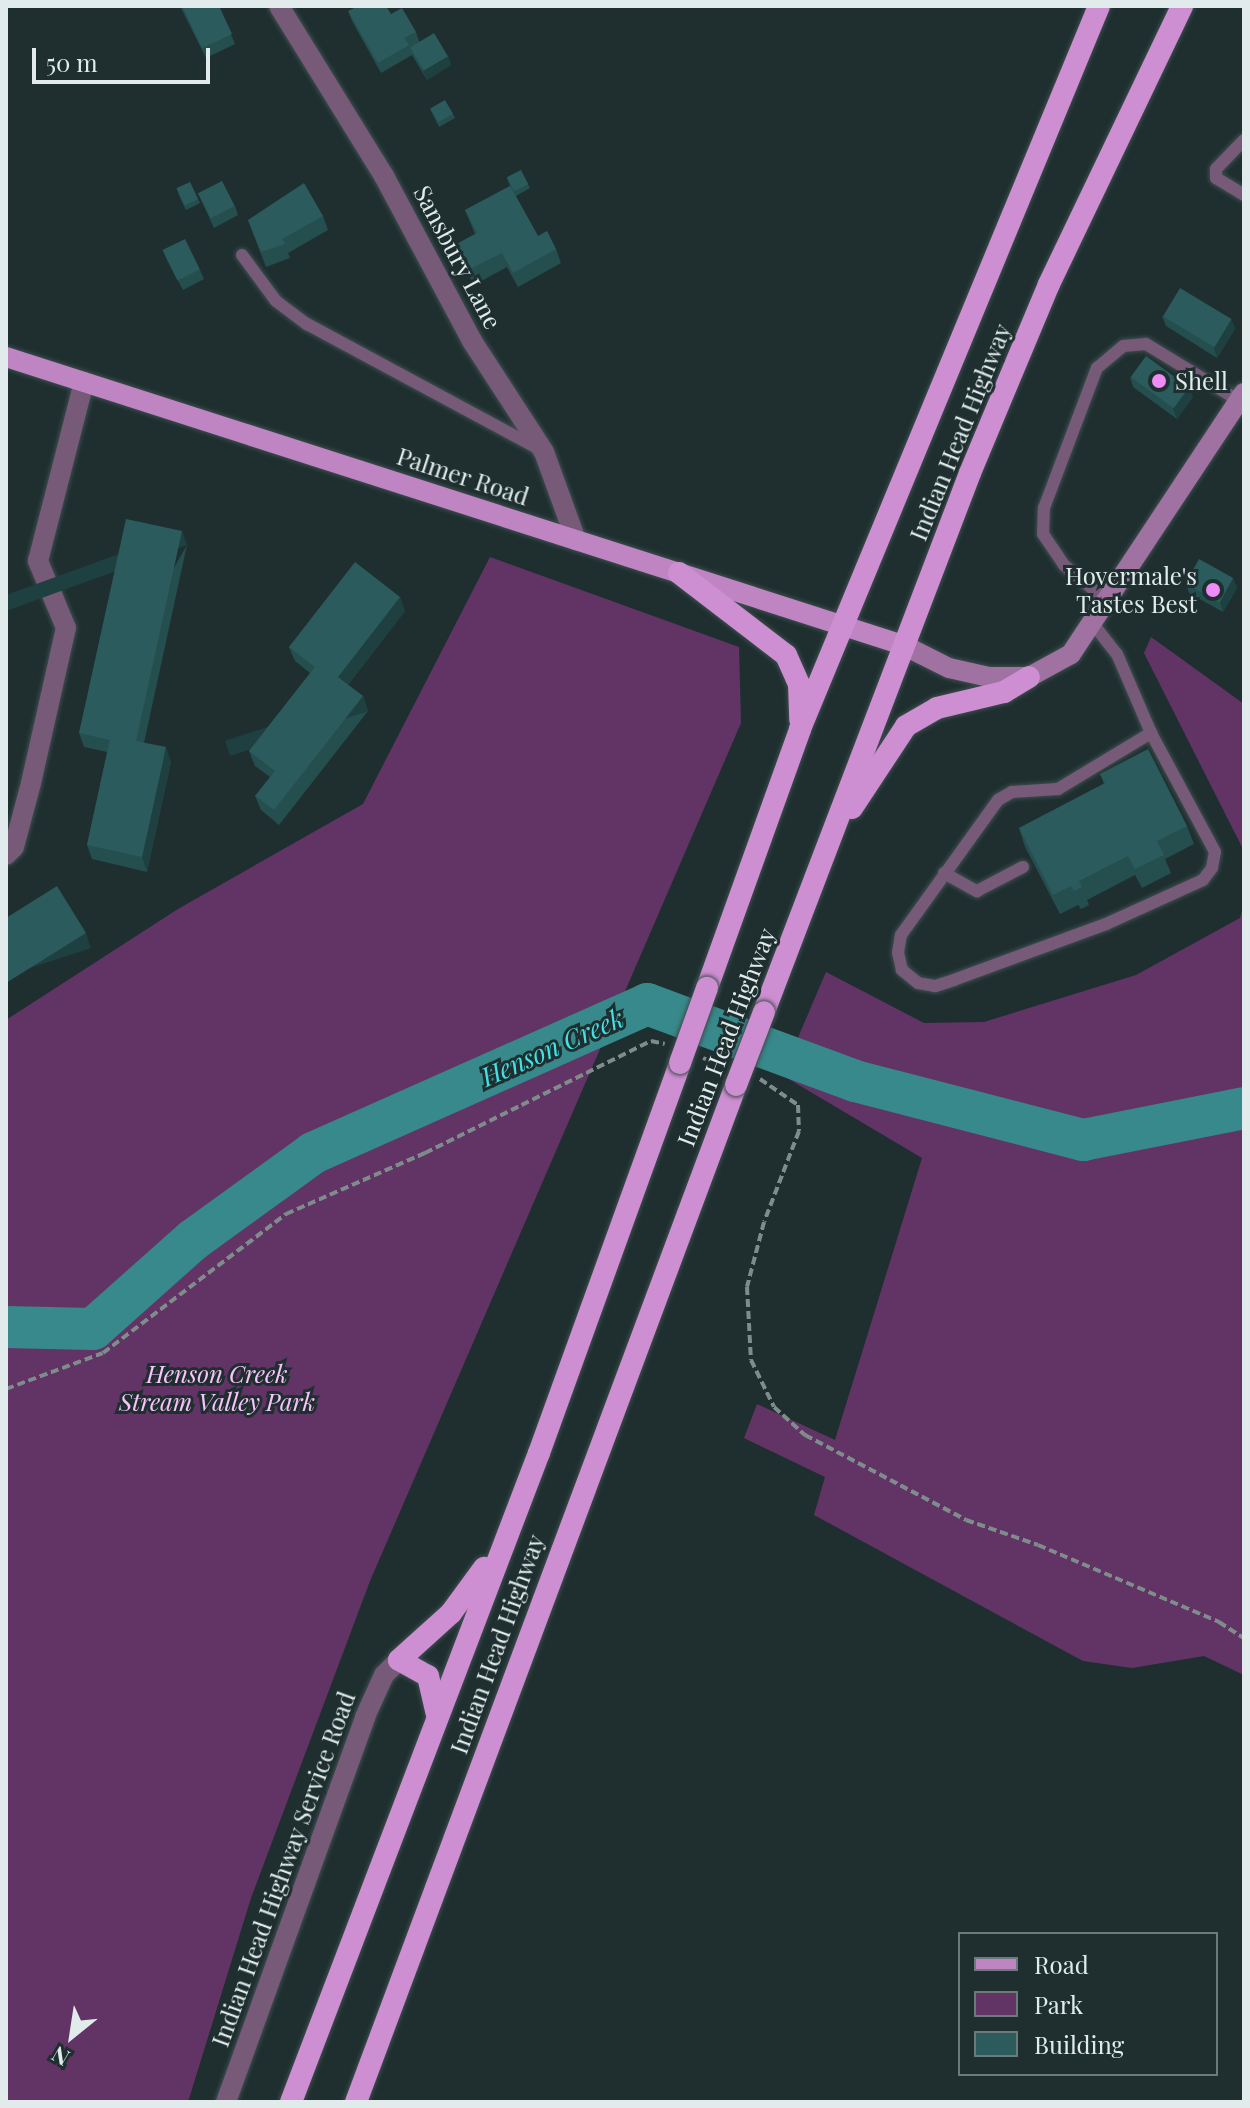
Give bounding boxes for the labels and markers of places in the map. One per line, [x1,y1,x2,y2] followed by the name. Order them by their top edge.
[1175,367,1228,395] place label: Shell
[1150,372,1168,390] marker: Shell
[1065,562,1197,618] place label: Hovermale's Tastes Best
[1204,581,1222,599] marker: Hovermale's Tastes Best

